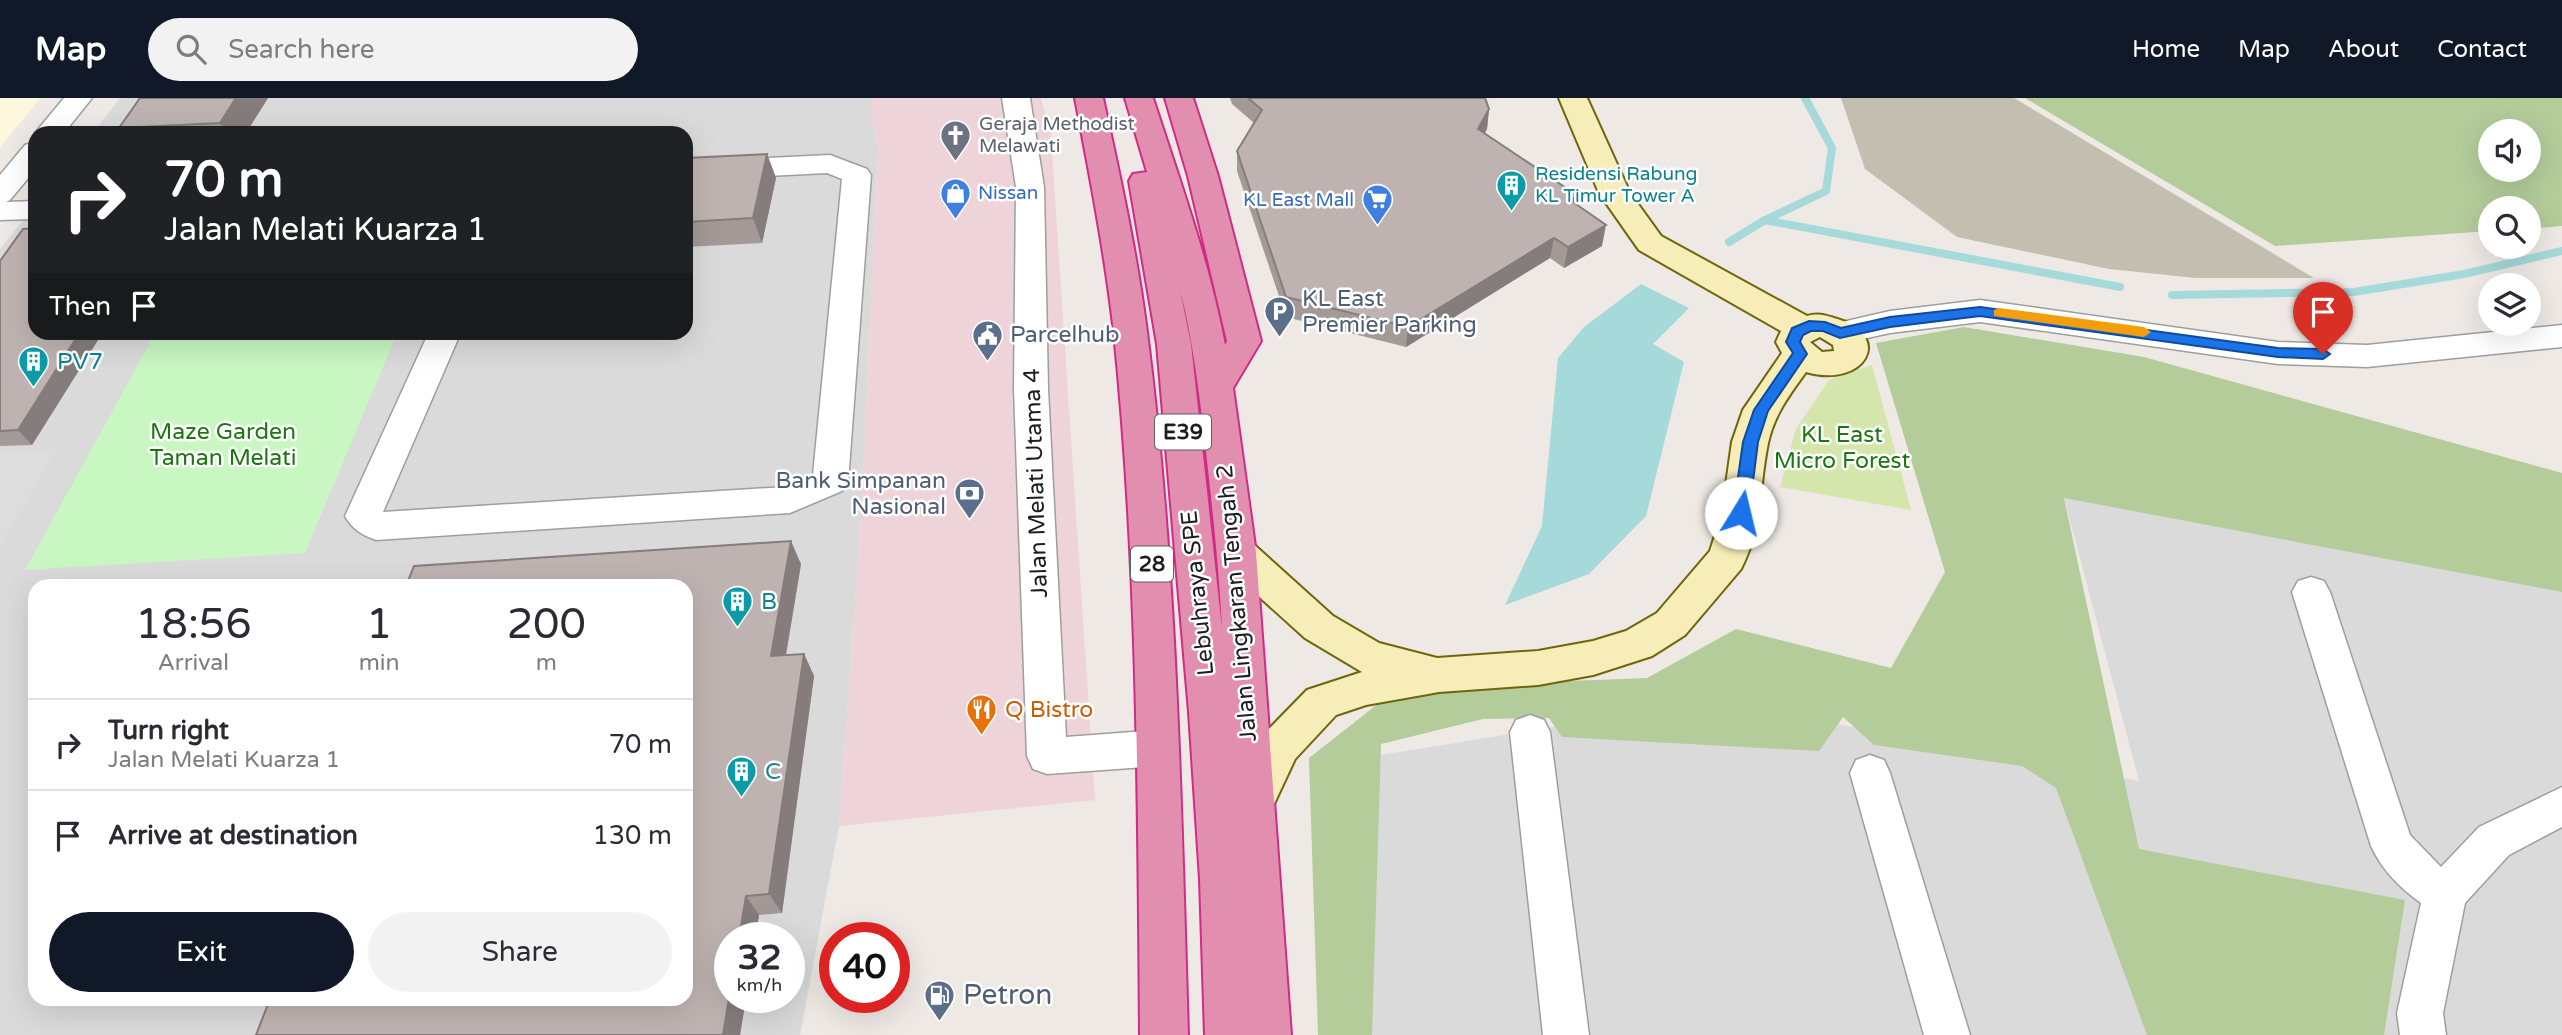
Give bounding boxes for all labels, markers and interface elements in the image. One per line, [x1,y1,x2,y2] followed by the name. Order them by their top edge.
[148,18,638,81] search box
[35,30,106,69] text: Map
[172,30,210,68] icon: search
[228,34,374,65] text: Search here
[2132,35,2200,64] text: Home
[2238,35,2290,64] text: Map
[2328,35,2399,64] text: About
[2437,35,2527,64] text: Contact
[979,113,1135,157] place label: Geraja Methodist Melawati
[939,118,973,162] church icon: Geraja Methodist Melawati
[2478,119,2541,336] map controls
[2478,119,2541,182] button: sound
[164,151,283,210] text: 70 m
[49,154,140,245] icon: right
[1535,163,1698,207] place label: Residensi Rabung KL Timur Tower A
[1495,168,1529,212] building icon: Residensi Rabung KL Timur Tower A
[938,176,972,220] shop icon: Nissan
[978,182,1038,204] place label: Nissan
[1360,183,1394,227] supermarket icon: KL East Mall
[1243,189,1354,211] place label: KL East Mall
[2478,196,2541,259] button: search
[164,211,487,249] text: Jalan Melati Kuarza 1
[2478,273,2541,336] button: layers
[2293,282,2353,354] pin
[1302,285,1477,339] place label: KL East Premier Parking
[125,287,163,325] icon: arrive
[49,291,111,322] text: Then
[2304,293,2342,331] icon: arrive
[1262,295,1296,339] parking icon: KL East Premier Parking
[970,318,1004,362] public building icon: Parcelhub
[1010,321,1120,349] place label: Parcelhub
[17,345,51,389] building icon: PV7
[57,348,103,376] place label: PV7
[1018,368,1054,598] street label: Jalan Melati Utama 4
[1155,414,1211,450] road number: E39
[150,418,296,472] park label: Maze Garden Taman Melati
[1774,421,1911,475] park label: KL East Micro Forest
[1211,463,1263,743] street label: Jalan Lingkaran Tengah 2
[775,467,946,521] place label: Bank Simpanan Nasional
[1704,476,1778,550] position arrow
[952,477,986,521] bank icon: Bank Simpanan Nasional
[1175,509,1221,677] street label: Lebuhraya SPE
[1131,546,1173,582] road number: 28
[721,585,755,629] building icon: B
[761,588,777,616] place label: B
[135,599,252,650] text: 18:56
[366,599,392,650] text: 1
[507,599,586,650] text: 200
[158,649,229,677] text: Arrival
[359,649,400,677] text: min
[536,649,557,677] text: m
[965,693,999,737] restaurant icon: Q Bistro
[1005,696,1093,724] place label: Q Bistro
[108,715,229,746] text: Turn right
[49,726,87,764] icon: right
[609,729,672,760] text: 70 m
[108,746,340,774] text: Jalan Melati Kuarza 1
[725,755,759,799] building icon: C
[765,758,781,786] place label: C
[49,817,87,855] icon: arrive
[108,820,358,851] text: Arrive at destination
[592,820,672,851] text: 130 m
[49,912,354,992] button: Exit
[368,912,672,992] button: Share
[819,922,910,1013] speed limit sign: 40
[738,937,781,979] text: 32
[737,974,782,996] text: km/h
[923,978,957,1022] fuel station icon: Petron
[963,978,1052,1012] place label: Petron

